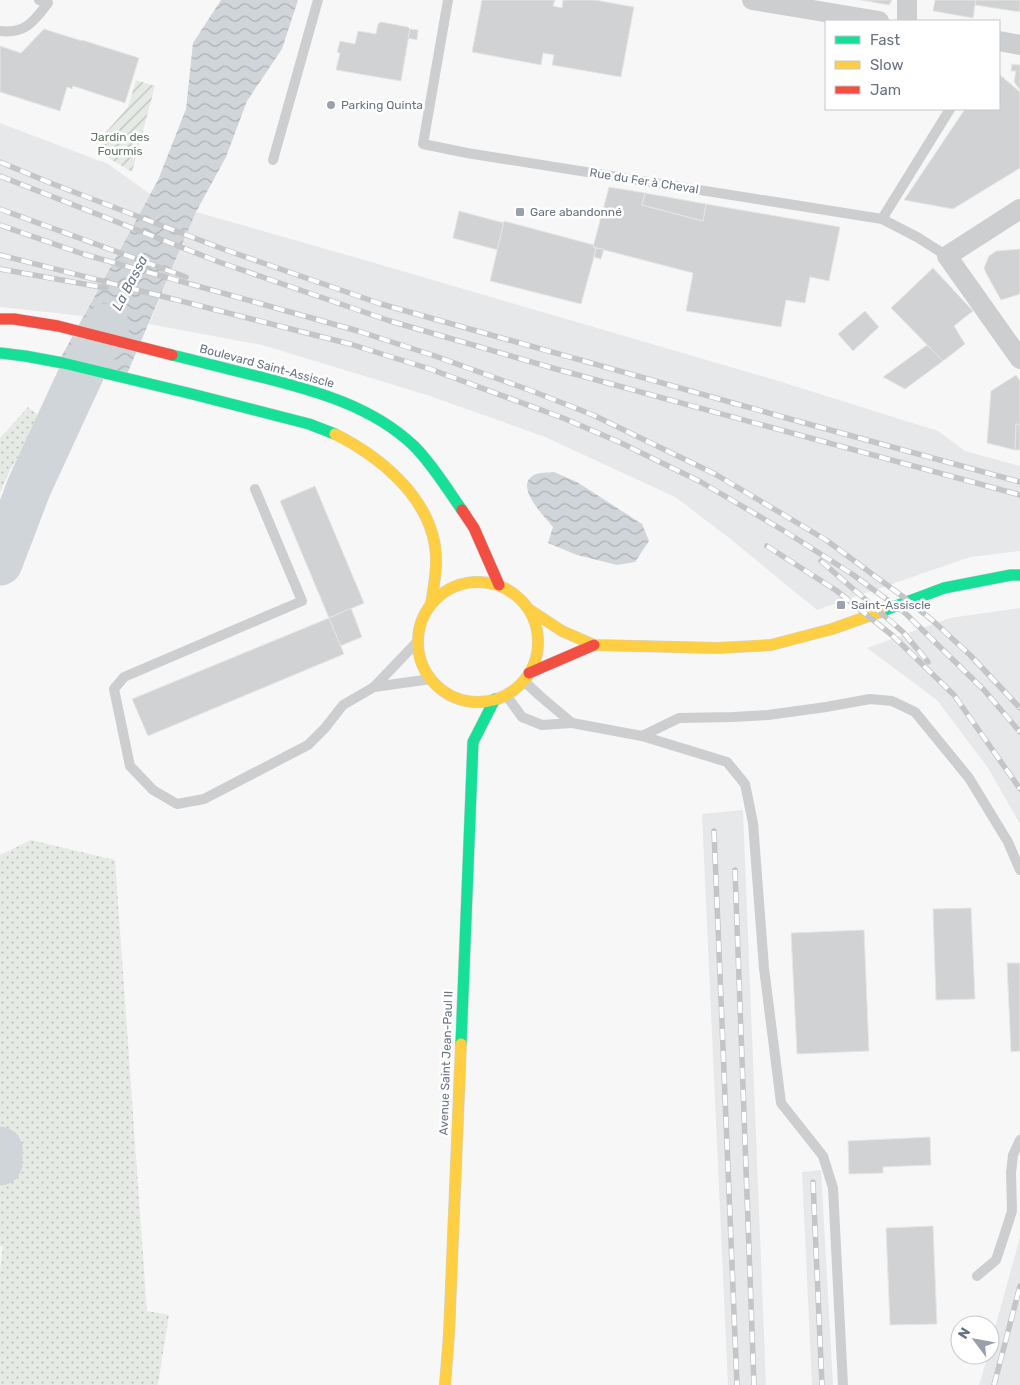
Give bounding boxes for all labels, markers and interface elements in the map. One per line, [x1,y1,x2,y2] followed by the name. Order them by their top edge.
[825,20,1000,110] legend
[870,31,900,49] text: Fast
[870,56,903,74] text: Slow
[870,81,901,99] text: Jam
[341,98,423,112] place label: Parking Quinta
[325,99,337,111] marker: Parking Quinta
[91,130,149,158] park label: Jardin des Fourmis
[588,165,700,197] street label: Rue du Fer à Cheval
[530,205,622,219] place label: Gare abandonné
[514,206,526,218] marker: Gare abandonné
[109,253,151,313] water label: La Bassa
[198,341,336,391] street label: Boulevard Saint-Assiscle
[851,598,931,612] place label: Saint-Assiscle
[835,599,847,611] marker: Saint-Assiscle
[436,991,456,1135] street label: Avenue Saint Jean-Paul II
[950,1315,1000,1365] north arrow
[955,1325,974,1342] text: N

